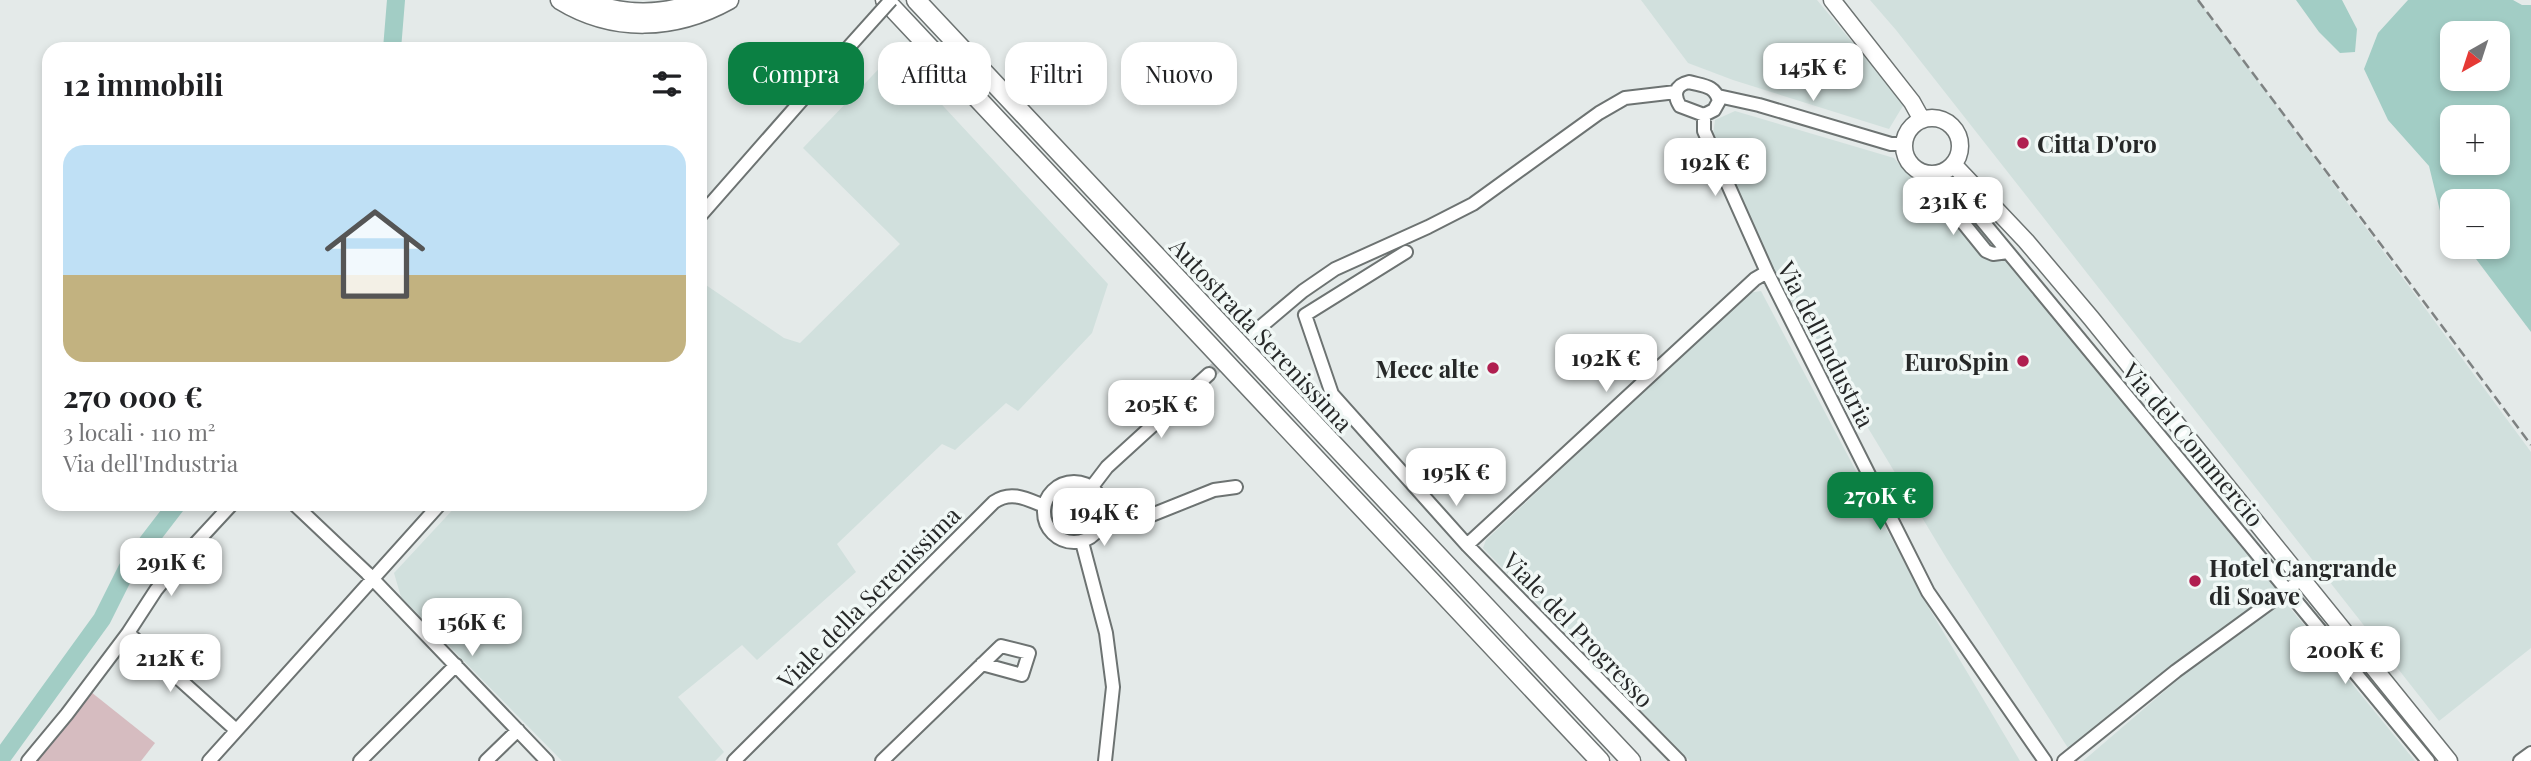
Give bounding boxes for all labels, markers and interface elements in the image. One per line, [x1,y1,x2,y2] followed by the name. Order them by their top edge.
[2440,21,2510,91] north arrow
[2440,21,2510,259] map controls
[728,42,864,105] chip: Compra
[878,42,991,105] chip: Affitta
[1005,42,1107,105] chip: Filtri
[1121,42,1237,105] chip: Nuovo
[1756,43,1870,103] pin: 145K €
[1779,50,1847,81] text: 145K €
[63,64,223,104] text: 12 immobili
[648,65,686,103] icon: filters
[2440,105,2510,175] button: +
[2037,127,2157,159] place label: Citta D'oro
[2015,135,2031,151] marker: Citta D'oro
[1658,138,1772,198] pin: 192K €
[1680,145,1750,176] text: 192K €
[1896,177,2010,237] pin: 231K €
[1919,184,1987,215] text: 231K €
[2440,189,2510,259] button: −
[312,191,438,317] icon: home
[1163,229,1360,438] street label: Autostrada Serenissima
[1771,254,1883,433] street label: Via dell'Industria
[1549,334,1663,394] pin: 192K €
[1571,341,1641,372] text: 192K €
[1904,345,2009,377] place label: EuroSpin
[1375,352,1479,384] place label: Mecc alte
[2015,353,2031,369] marker: EuroSpin
[2115,355,2272,533] street label: Via del Commercio
[1485,360,1501,376] marker: Mecc alte
[63,376,203,416] text: 270 000 €
[1104,380,1218,440] pin: 205K €
[1124,387,1198,418] text: 205K €
[63,416,216,447] text: 3 locali · 110 m²
[63,447,238,478] text: Via dell'Industria
[1399,448,1513,508] pin: 195K €
[1422,455,1490,486] text: 195K €
[1823,472,1937,532] pin: 270K €
[1843,479,1917,510] text: 270K €
[1047,489,1161,548] pin: 194K €
[1069,495,1139,526] text: 194K €
[769,499,966,696] street label: Viale della Serenissima
[114,538,228,598] pin: 291K €
[1496,544,1661,714] street label: Viale del Progresso
[136,545,206,576] text: 291K €
[2209,551,2397,611] place label: Hotel Cangrande di Soave
[2187,573,2203,589] marker: Hotel Cangrande di Soave
[415,598,529,658] pin: 156K €
[438,605,506,636] text: 156K €
[2288,626,2402,686] pin: 200K €
[2306,633,2384,664] text: 200K €
[113,634,227,694] pin: 212K €
[135,641,205,672] text: 212K €

